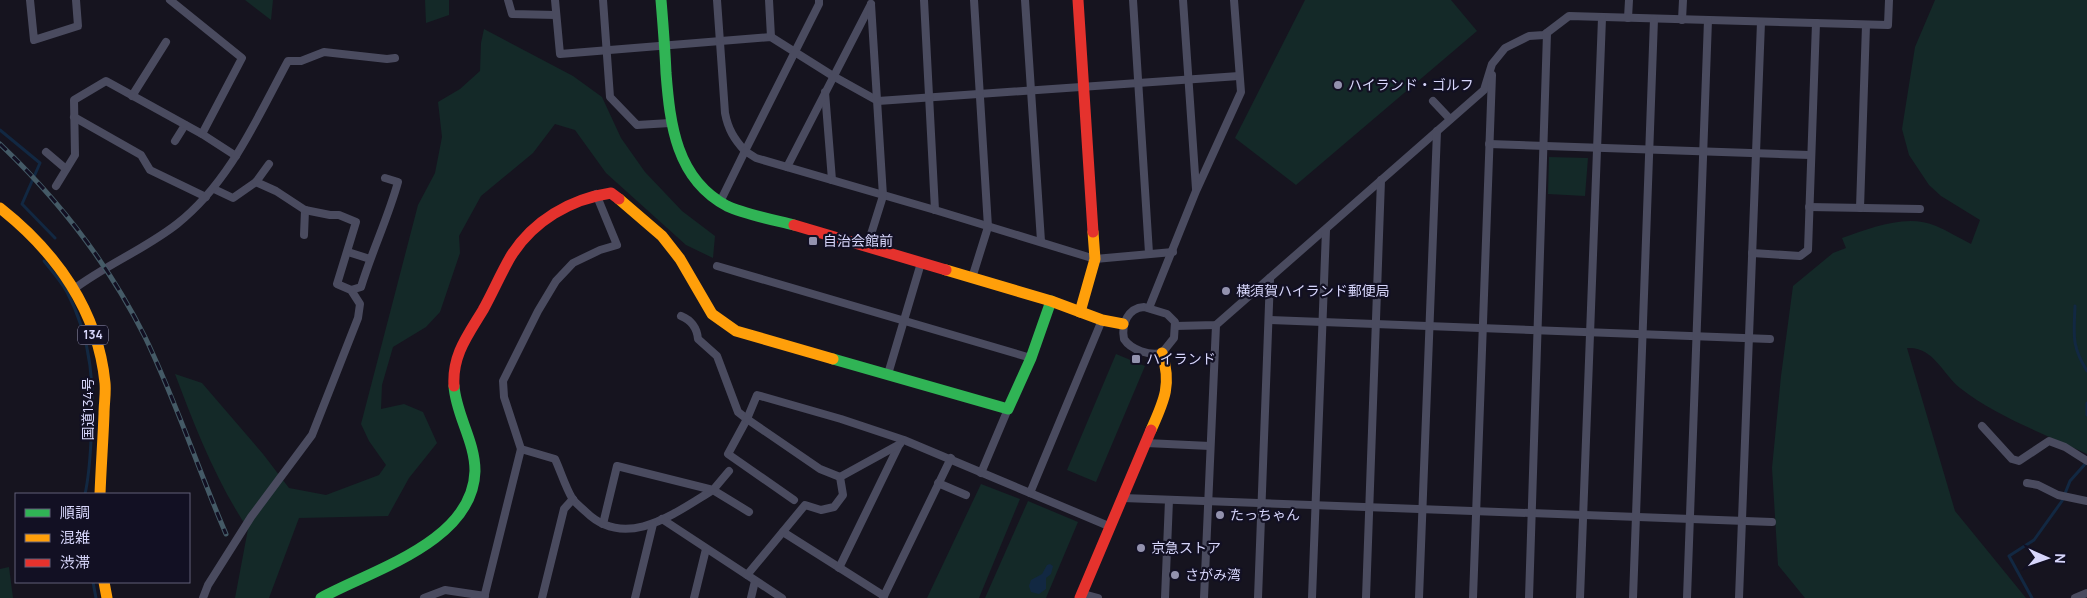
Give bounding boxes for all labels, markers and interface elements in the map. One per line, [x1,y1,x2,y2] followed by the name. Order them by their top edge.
[1348,75,1474,94] place label: ハイランド・ゴルフ
[1332,79,1344,91] marker: ハイランド・ゴルフ
[823,231,893,250] place label: 自治会館前
[807,235,819,247] marker: 自治会館前
[1236,281,1390,300] place label: 横須賀ハイランド郵便局
[1220,285,1232,297] marker: 横須賀ハイランド郵便局
[78,326,108,344] road number: 134
[1146,349,1216,368] place label: ハイランド
[1130,353,1142,365] marker: ハイランド
[78,377,97,441] street label: 国道134号
[15,493,190,583] legend
[60,502,90,523] text: 順調
[1230,505,1300,524] place label: たっちゃん
[1214,509,1226,521] marker: たっちゃん
[60,527,90,548] text: 混雑
[2022,533,2072,583] north arrow
[1151,538,1221,557] place label: 京急ストア
[1135,542,1147,554] marker: 京急ストア
[60,552,90,573] text: 渋滞
[2051,553,2070,564] text: N
[1185,565,1241,584] place label: さがみ湾
[1169,569,1181,581] marker: さがみ湾

